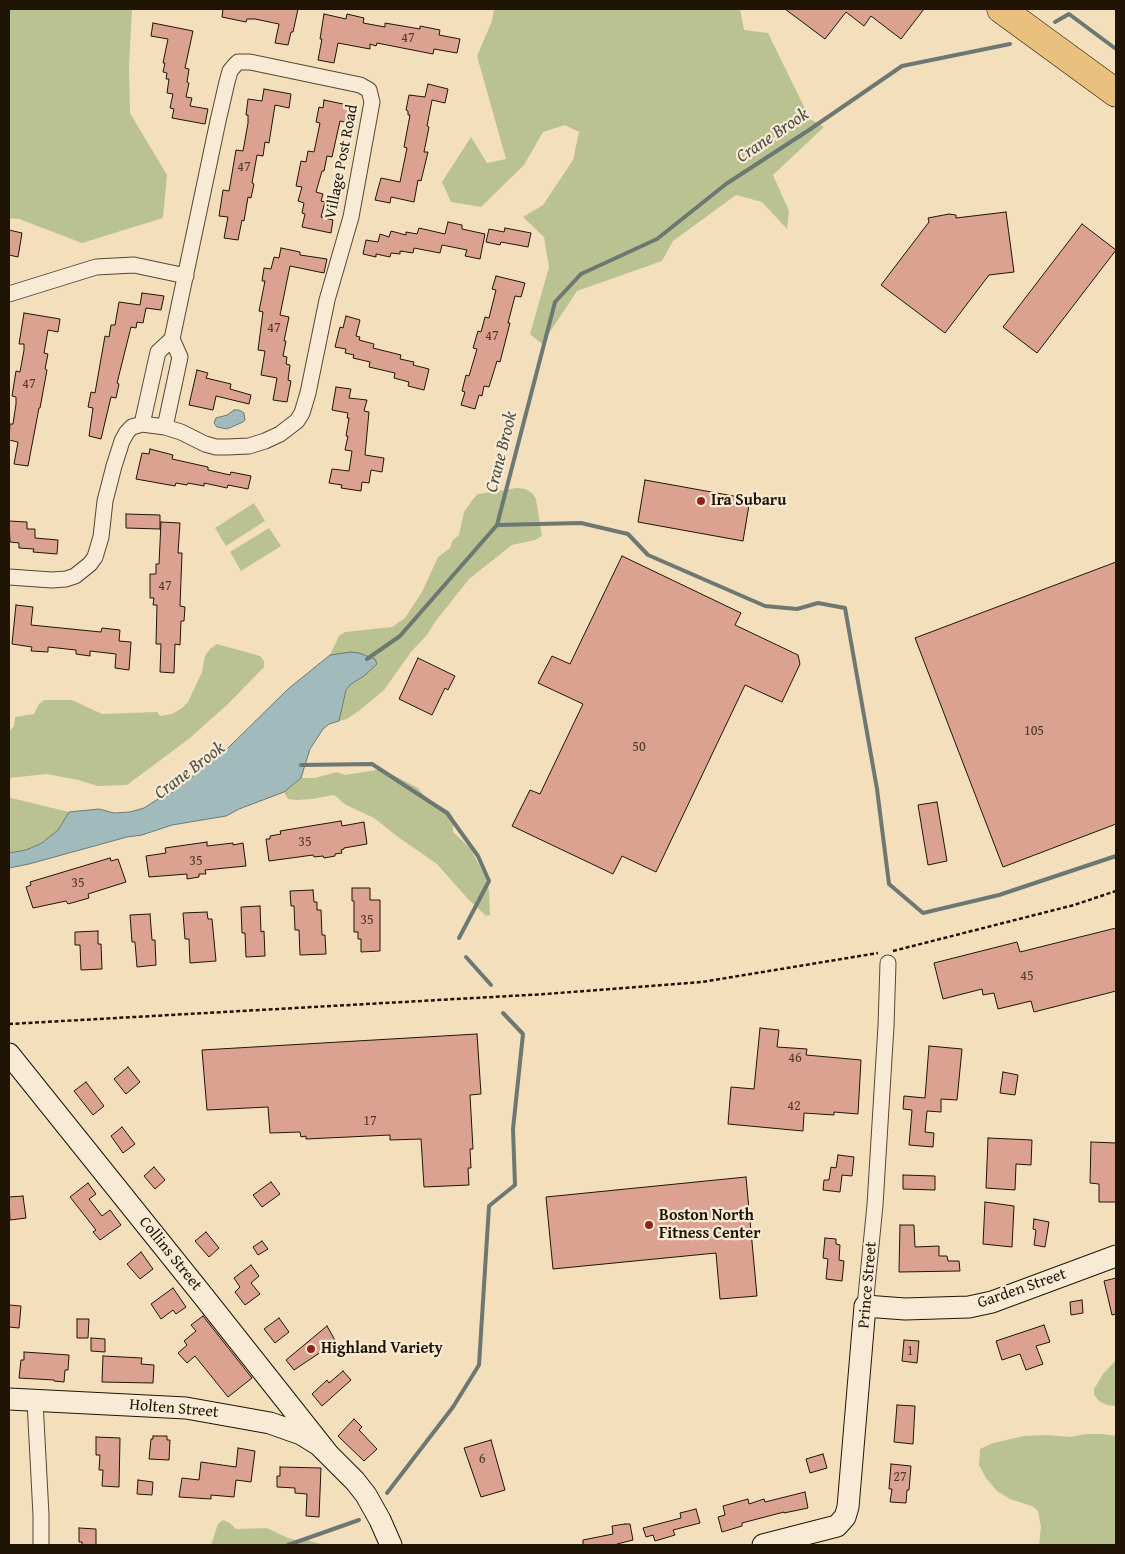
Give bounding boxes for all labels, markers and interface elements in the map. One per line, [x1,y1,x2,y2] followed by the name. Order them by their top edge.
[401,30,415,46] house number: 47
[321,103,363,221] street label: Village Post Road
[733,104,813,168] water label: Crane Brook
[237,159,251,175] house number: 47
[267,320,281,336] house number: 47
[485,328,499,344] house number: 47
[22,376,36,392] house number: 47
[482,409,522,495] water label: Crane Brook
[711,491,786,511] place label: Ira Subaru
[695,495,707,507] marker: Ira Subaru
[158,578,172,594] house number: 47
[1024,723,1044,739] house number: 105
[151,738,229,804] water label: Crane Brook
[632,739,646,755] house number: 50
[298,834,312,850] house number: 35
[189,853,203,869] house number: 35
[71,875,85,891] house number: 35
[360,912,374,928] house number: 35
[1020,968,1034,984] house number: 45
[788,1050,802,1066] house number: 46
[787,1098,801,1114] house number: 42
[363,1113,377,1129] house number: 17
[659,1206,761,1244] place label: Boston North Fitness Center
[134,1213,206,1295] street label: Collins Street
[643,1219,655,1231] marker: Boston North Fitness Center
[855,1241,881,1329] street label: Prince Street
[975,1265,1069,1313] street label: Garden Street
[321,1339,443,1359] place label: Highland Variety
[305,1343,317,1355] marker: Highland Variety
[907,1343,913,1359] house number: 1
[129,1396,219,1422] street label: Holten Street
[479,1451,485,1467] house number: 6
[893,1469,907,1485] house number: 27

